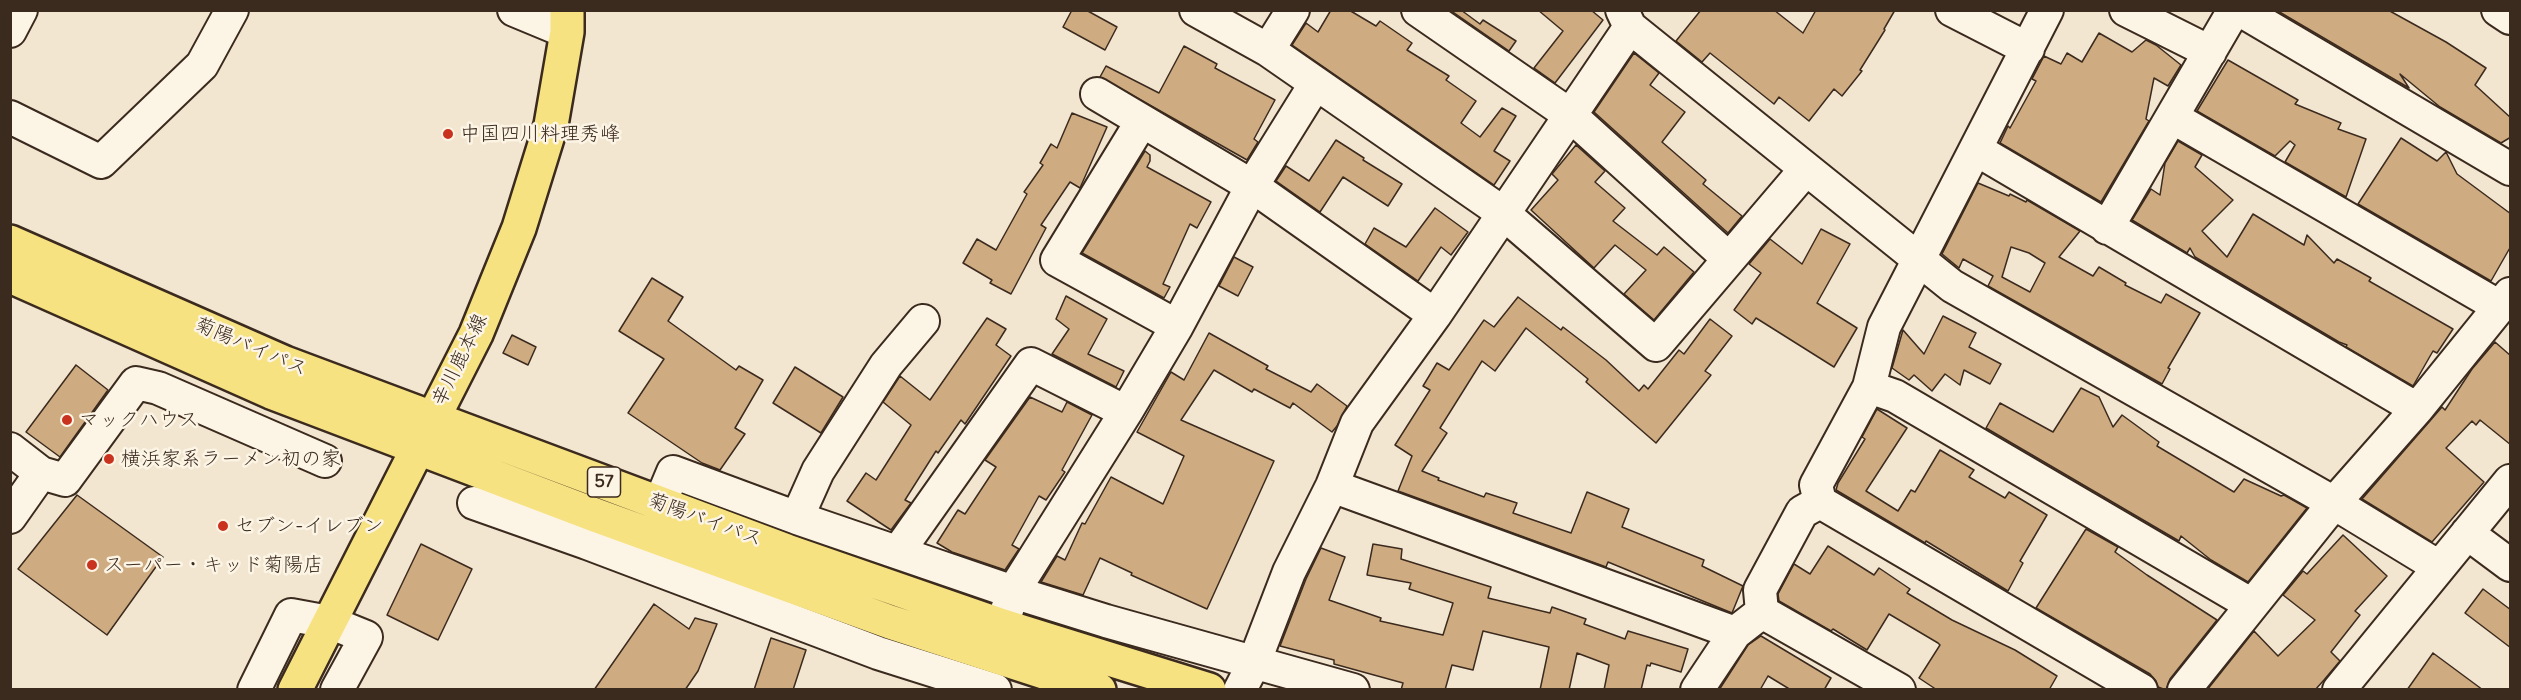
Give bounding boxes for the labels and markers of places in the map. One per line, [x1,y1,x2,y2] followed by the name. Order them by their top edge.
[460,122,620,146] place label: 中国四川料理秀峰
[441,127,455,141] marker: 中国四川料理秀峰
[79,408,199,432] place label: マックハウス
[60,413,74,427] marker: マックハウス
[121,447,341,471] place label: 横浜家系ラーメン初の家
[102,452,116,466] marker: 横浜家系ラーメン初の家
[235,514,384,538] place label: セブン-イレブン
[216,519,230,533] marker: セブン-イレブン
[104,553,323,577] place label: スーパー・キッド菊陽店
[85,558,99,572] marker: スーパー・キッド菊陽店

